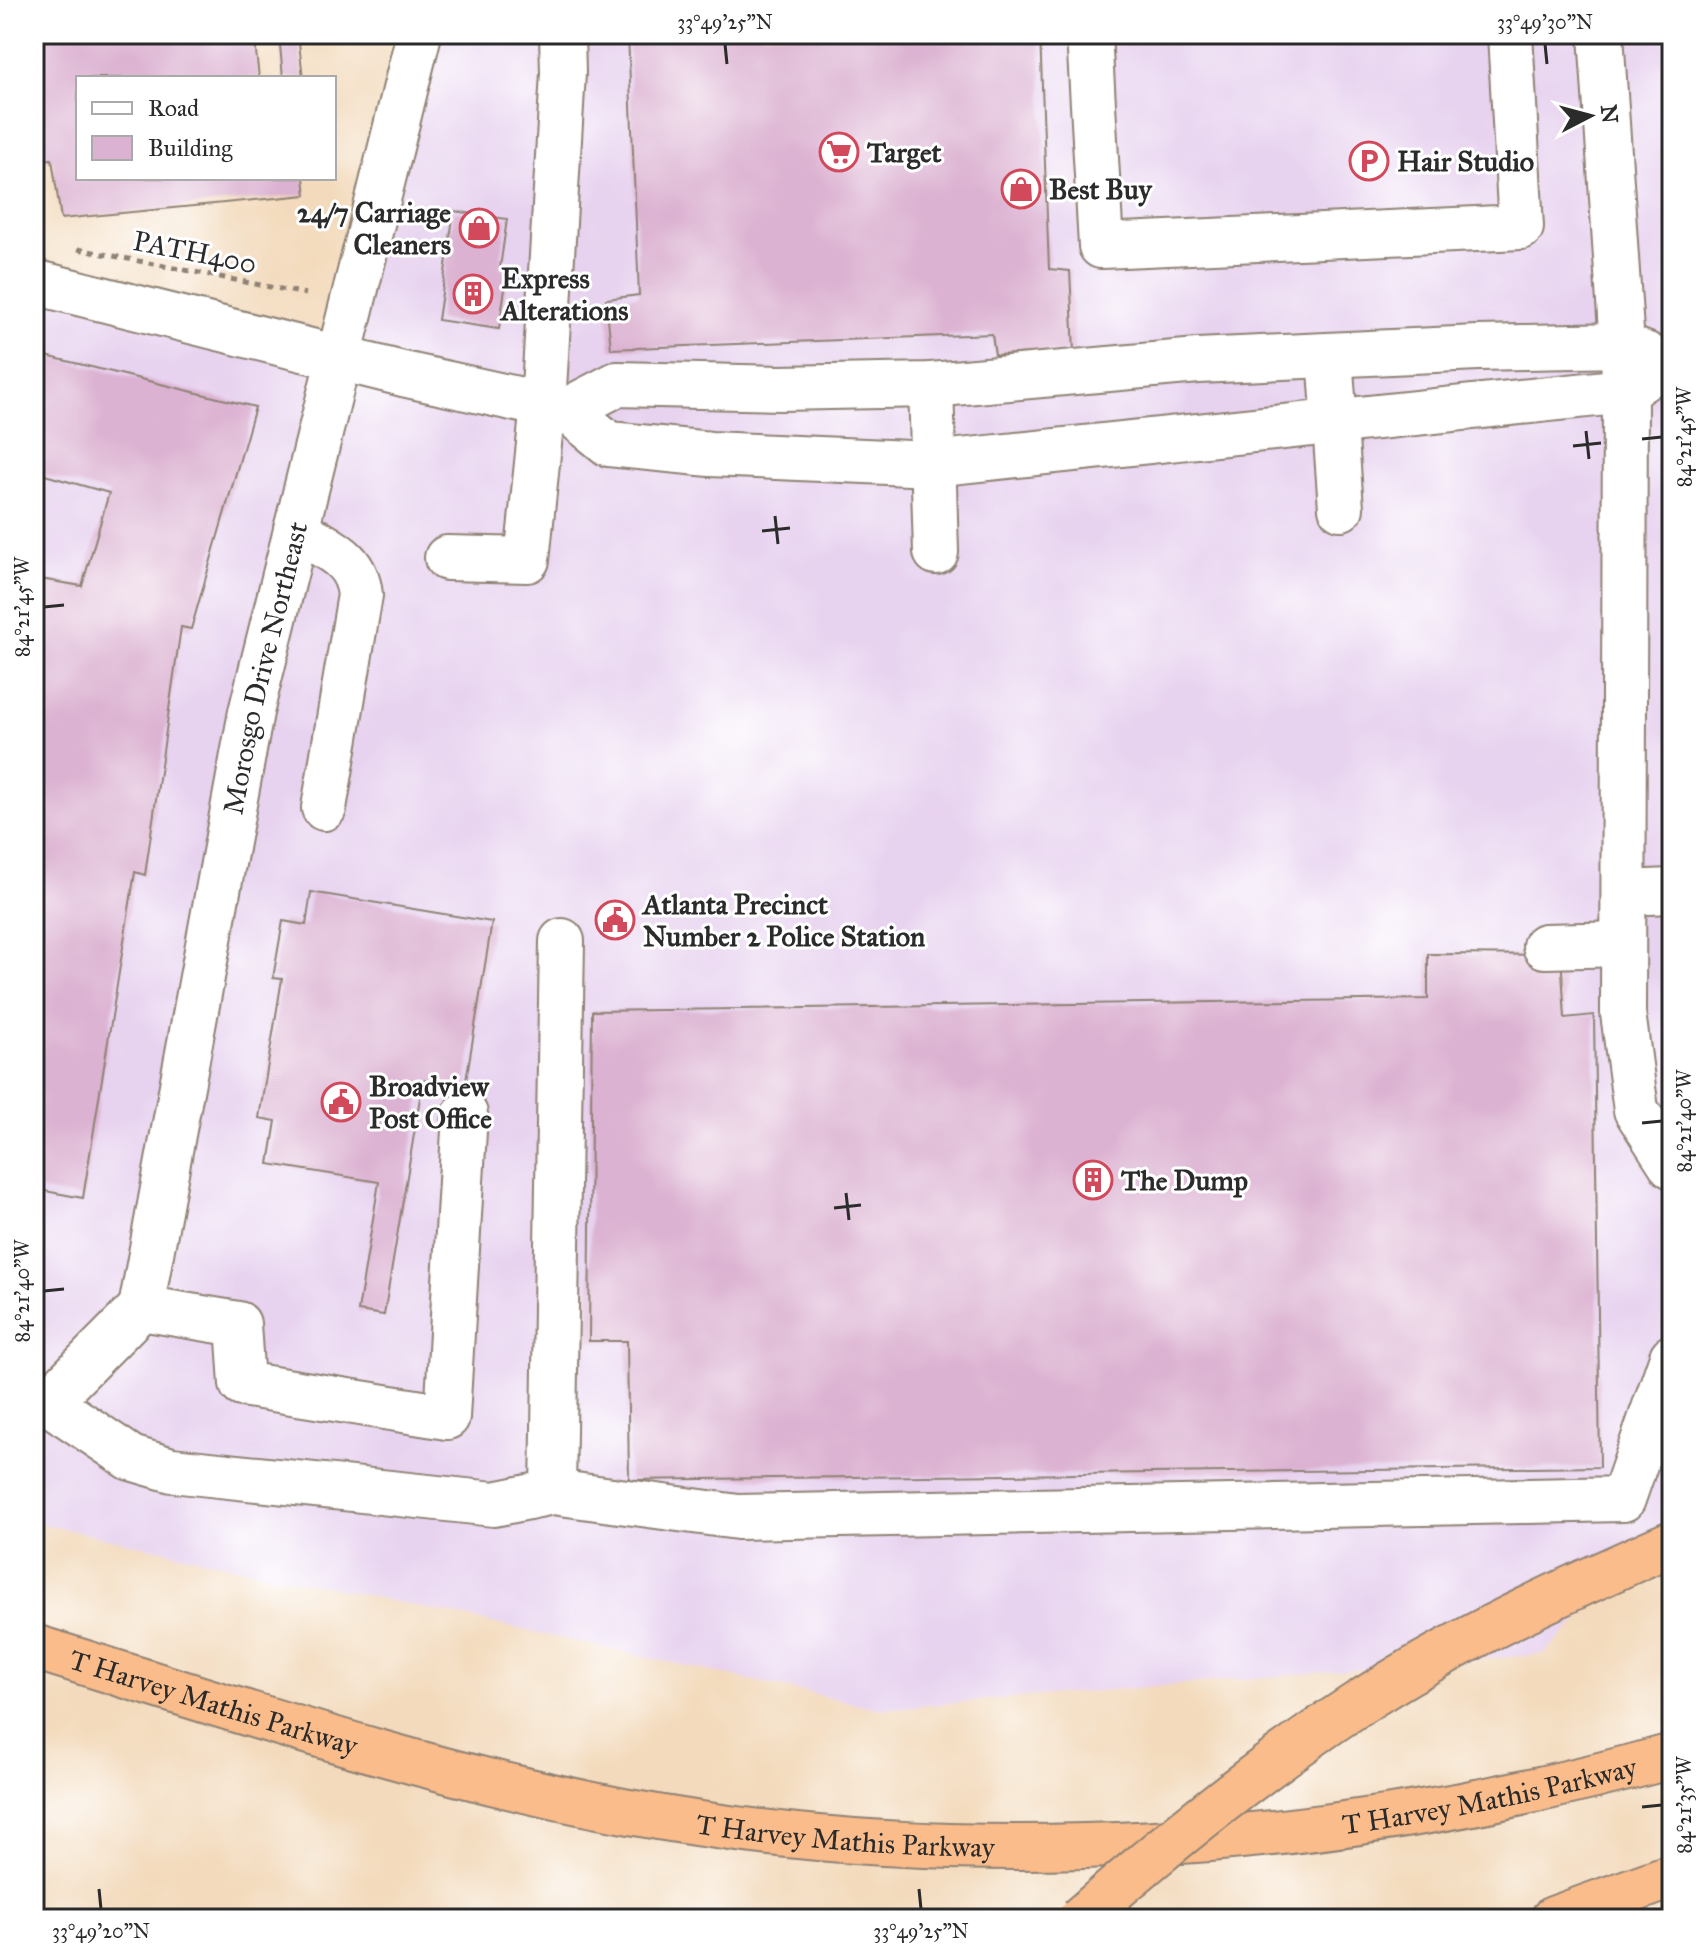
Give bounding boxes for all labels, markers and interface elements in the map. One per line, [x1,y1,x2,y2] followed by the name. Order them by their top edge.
[677,10,773,34] text: 33°49'25"N
[1497,10,1593,34] text: 33°49'30"N
[76,76,336,180] legend
[1550,76,1630,156] north arrow
[148,93,199,123] text: Road
[1595,103,1624,125] text: N
[818,131,860,173] supermarket icon: Target
[148,133,233,163] text: Building
[867,135,942,170] place label: Target
[1348,140,1390,182] parking icon: Hair Studio
[1397,144,1534,179] place label: Hair Studio
[1000,168,1042,210] shop icon: Best Buy
[1049,172,1153,207] place label: Best Buy
[297,195,451,262] place label: 24/7 Carriage Cleaners
[458,207,500,249] shop icon: 24/7 Carriage Cleaners
[130,223,260,281] street label: PATH400
[499,261,628,328] place label: Express Alterations
[452,273,494,315] building icon: Express Alterations
[1672,386,1696,487] text: 84°21'45"W
[215,518,315,817] street label: Morosgo Drive Northeast
[10,556,34,657] text: 84°21'45"W
[641,887,925,954] place label: Atlanta Precinct Number 2 Police Station
[594,899,636,941] public building icon: Atlanta Precinct Number 2 Police Station
[369,1069,492,1136] place label: Broadview Post Office
[1672,1069,1696,1172] text: 84°21'40"W
[320,1081,362,1123] public building icon: Broadview Post Office
[1072,1159,1114,1201] building icon: The Dump
[1121,1163,1248,1198] place label: The Dump
[10,1239,34,1342] text: 84°21'40"W
[65,1642,363,1763] street label: T Harvey Mathis Parkway
[1340,1749,1641,1842] street label: T Harvey Mathis Parkway
[1672,1755,1696,1854] text: 84°21'35"W
[694,1806,996,1864] street label: T Harvey Mathis Parkway
[52,1919,150,1943] text: 33°49'20"N
[873,1919,969,1943] text: 33°49'25"N

